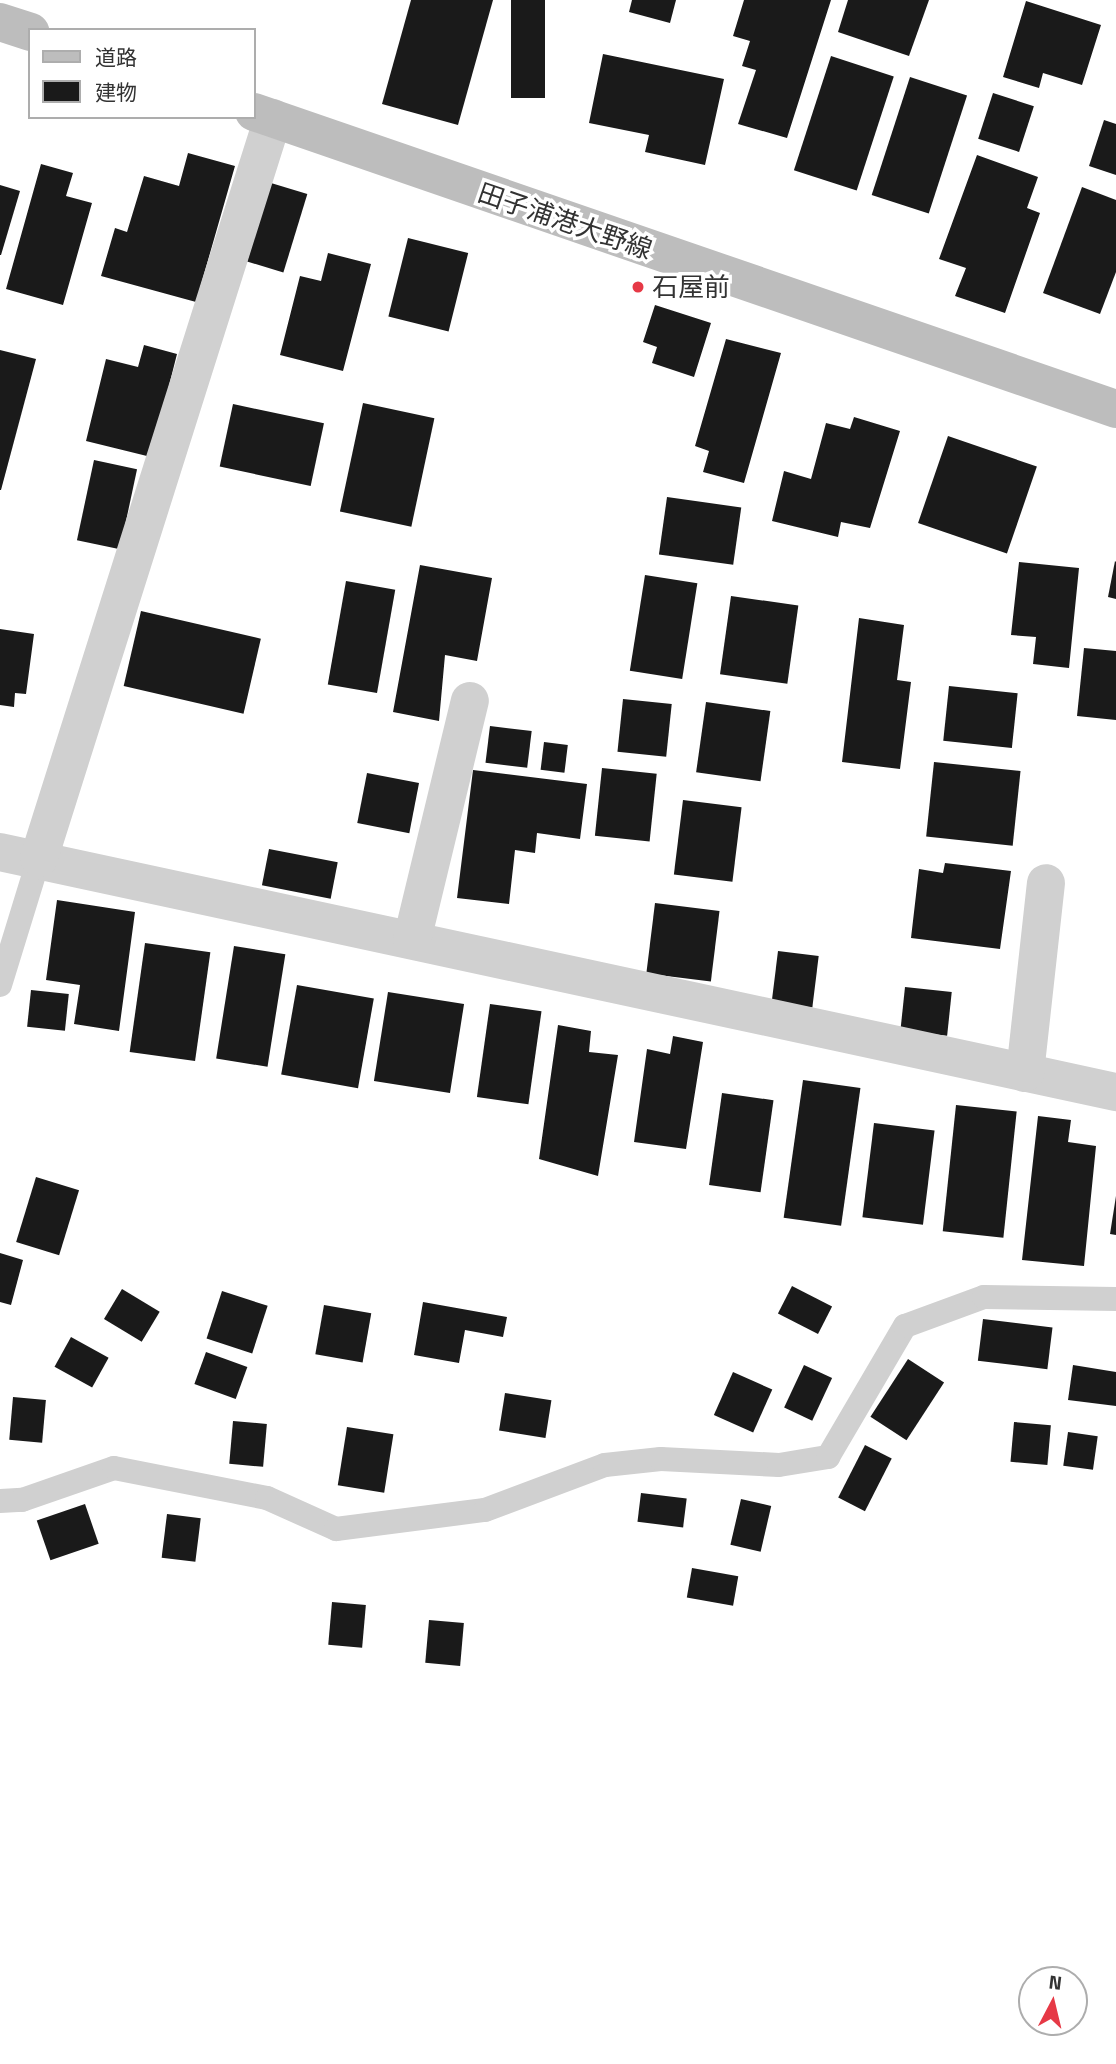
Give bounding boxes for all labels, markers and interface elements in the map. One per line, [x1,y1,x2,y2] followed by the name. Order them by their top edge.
[28,28,256,119] legend
[95,41,137,73] text: 道路
[95,76,137,108] text: 建物
[474,177,656,265] street label: 田子浦港大野線
[652,271,730,303] place label: 石屋前
[630,279,646,295] marker: 石屋前
[1018,1966,1088,2036] north arrow
[1047,1966,1064,1997] text: N

